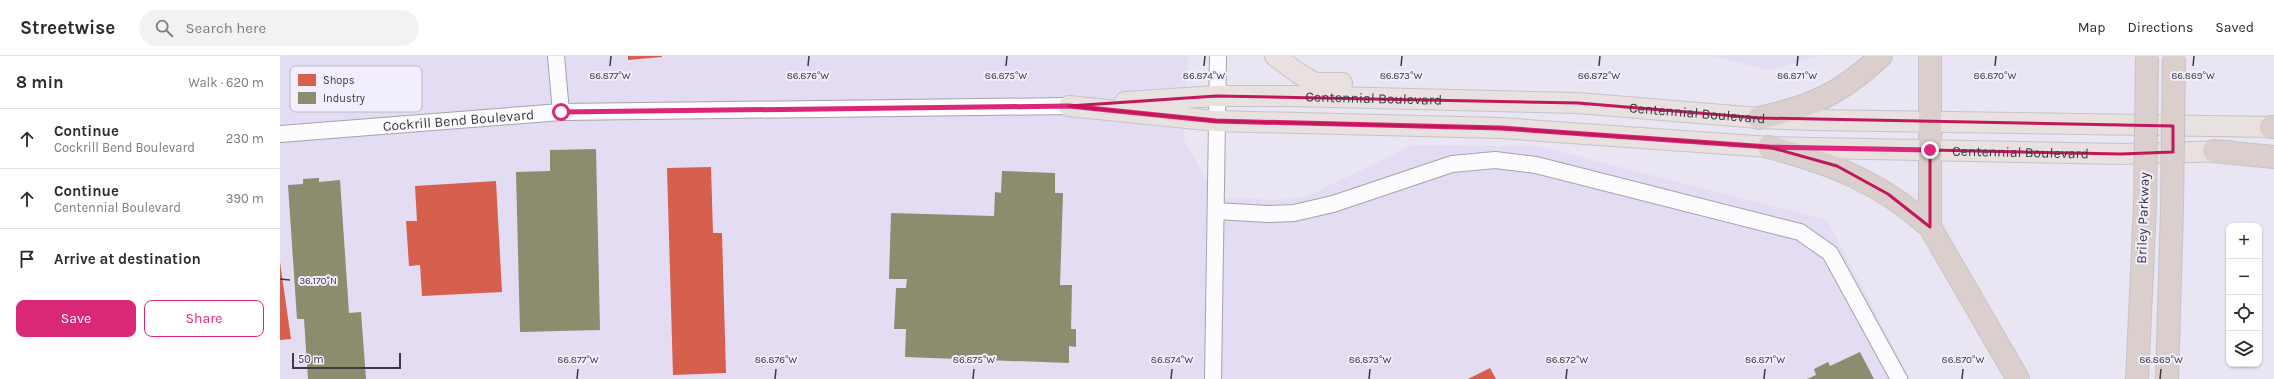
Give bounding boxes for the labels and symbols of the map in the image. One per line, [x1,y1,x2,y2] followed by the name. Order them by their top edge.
[290,66,422,112] legend
[589,70,631,82] text: 86.877°W
[787,70,829,82] text: 86.876°W
[985,70,1027,82] text: 86.875°W
[1183,70,1225,82] text: 86.874°W
[1380,70,1422,82] text: 86.873°W
[1578,70,1620,82] text: 86.872°W
[1777,70,1817,82] text: 86.871°W
[1974,70,2016,82] text: 86.870°W
[2171,70,2215,82] text: 86.869°W
[323,74,355,87] text: Shops
[1305,88,1442,108] street label: Centennial Boulevard
[323,92,365,105] text: Industry
[1628,99,1766,127] street label: Centennial Boulevard
[552,103,570,121] route start
[382,106,535,134] street label: Cockrill Bend Boulevard
[1921,141,1939,159] route end
[1952,142,2089,162] street label: Centennial Boulevard
[2133,171,2153,264] street label: Briley Parkway
[299,275,337,287] text: 36.170°N
[292,351,401,370] scale bar
[557,354,599,366] text: 86.877°W
[755,354,797,366] text: 86.876°W
[953,354,995,366] text: 86.875°W
[1151,354,1193,366] text: 86.874°W
[1349,354,1391,366] text: 86.873°W
[1546,354,1588,366] text: 86.872°W
[1745,354,1785,366] text: 86.871°W
[1942,354,1984,366] text: 86.870°W
[2139,354,2183,366] text: 86.869°W

